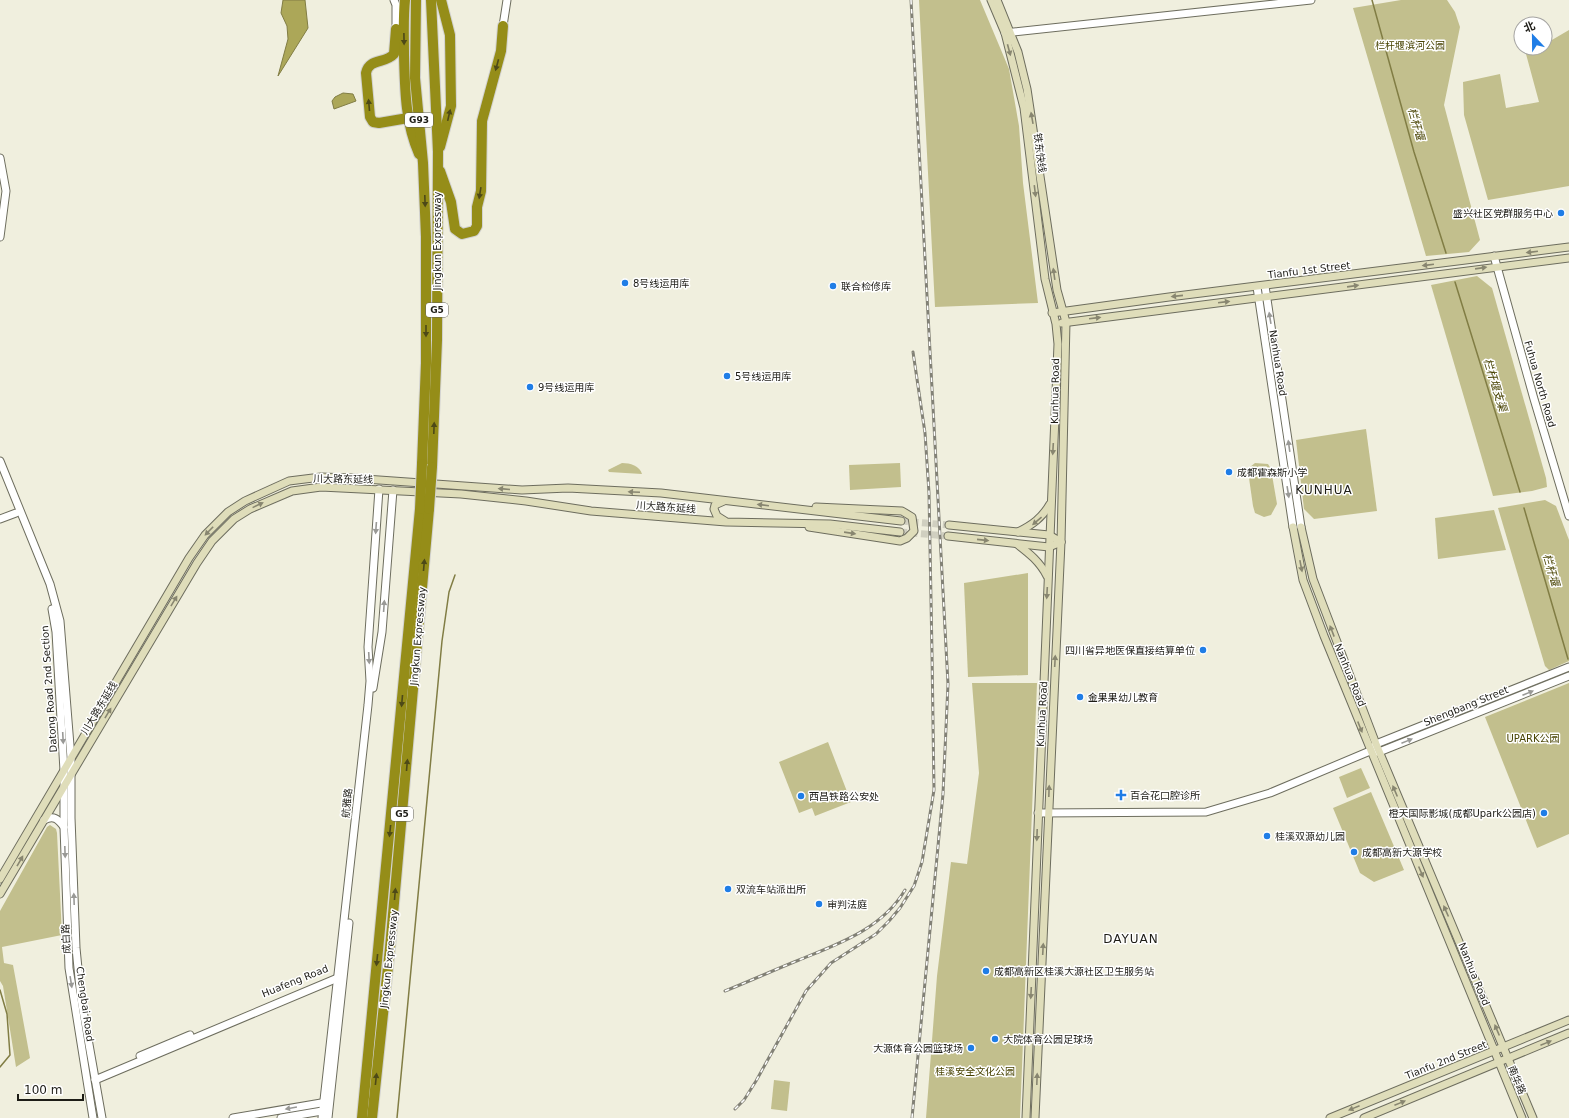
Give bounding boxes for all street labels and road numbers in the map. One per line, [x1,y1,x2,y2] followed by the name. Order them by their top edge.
[405,113,433,127] road number: G93
[1032,132,1048,174] street label: 铁东快线
[432,191,443,292] street label: Jingkun Expressway
[1266,259,1351,281] street label: Tianfu 1st Street
[426,303,448,317] road number: G5
[1267,329,1289,397] street label: Nanhua Road
[1522,339,1558,429] street label: Fuhua North Road
[1049,358,1061,424] street label: Kunhua Road
[313,473,373,485] street label: 川大路东延线
[636,499,696,515] street label: 川大路东延线
[408,586,428,687] street label: Jingkun Expressway
[39,625,59,753] street label: Datong Road 2nd Section
[1332,642,1368,708] street label: Nanhua Road
[79,679,119,737] street label: 川大路东延线
[1035,681,1049,747] street label: Kunhua Road
[1422,684,1510,728] street label: Shengbang Street
[340,788,354,818] street label: 航雅路
[391,807,413,821] road number: G5
[378,909,400,1010] street label: Jingkun Expressway
[60,924,72,954] street label: 成白路
[1456,941,1492,1007] street label: Nanhua Road
[260,963,330,999] street label: Huafeng Road
[74,966,96,1042] street label: Chengbai Road
[1403,1039,1488,1082] street label: Tianfu 2nd Street
[1506,1064,1528,1096] street label: 南华路

